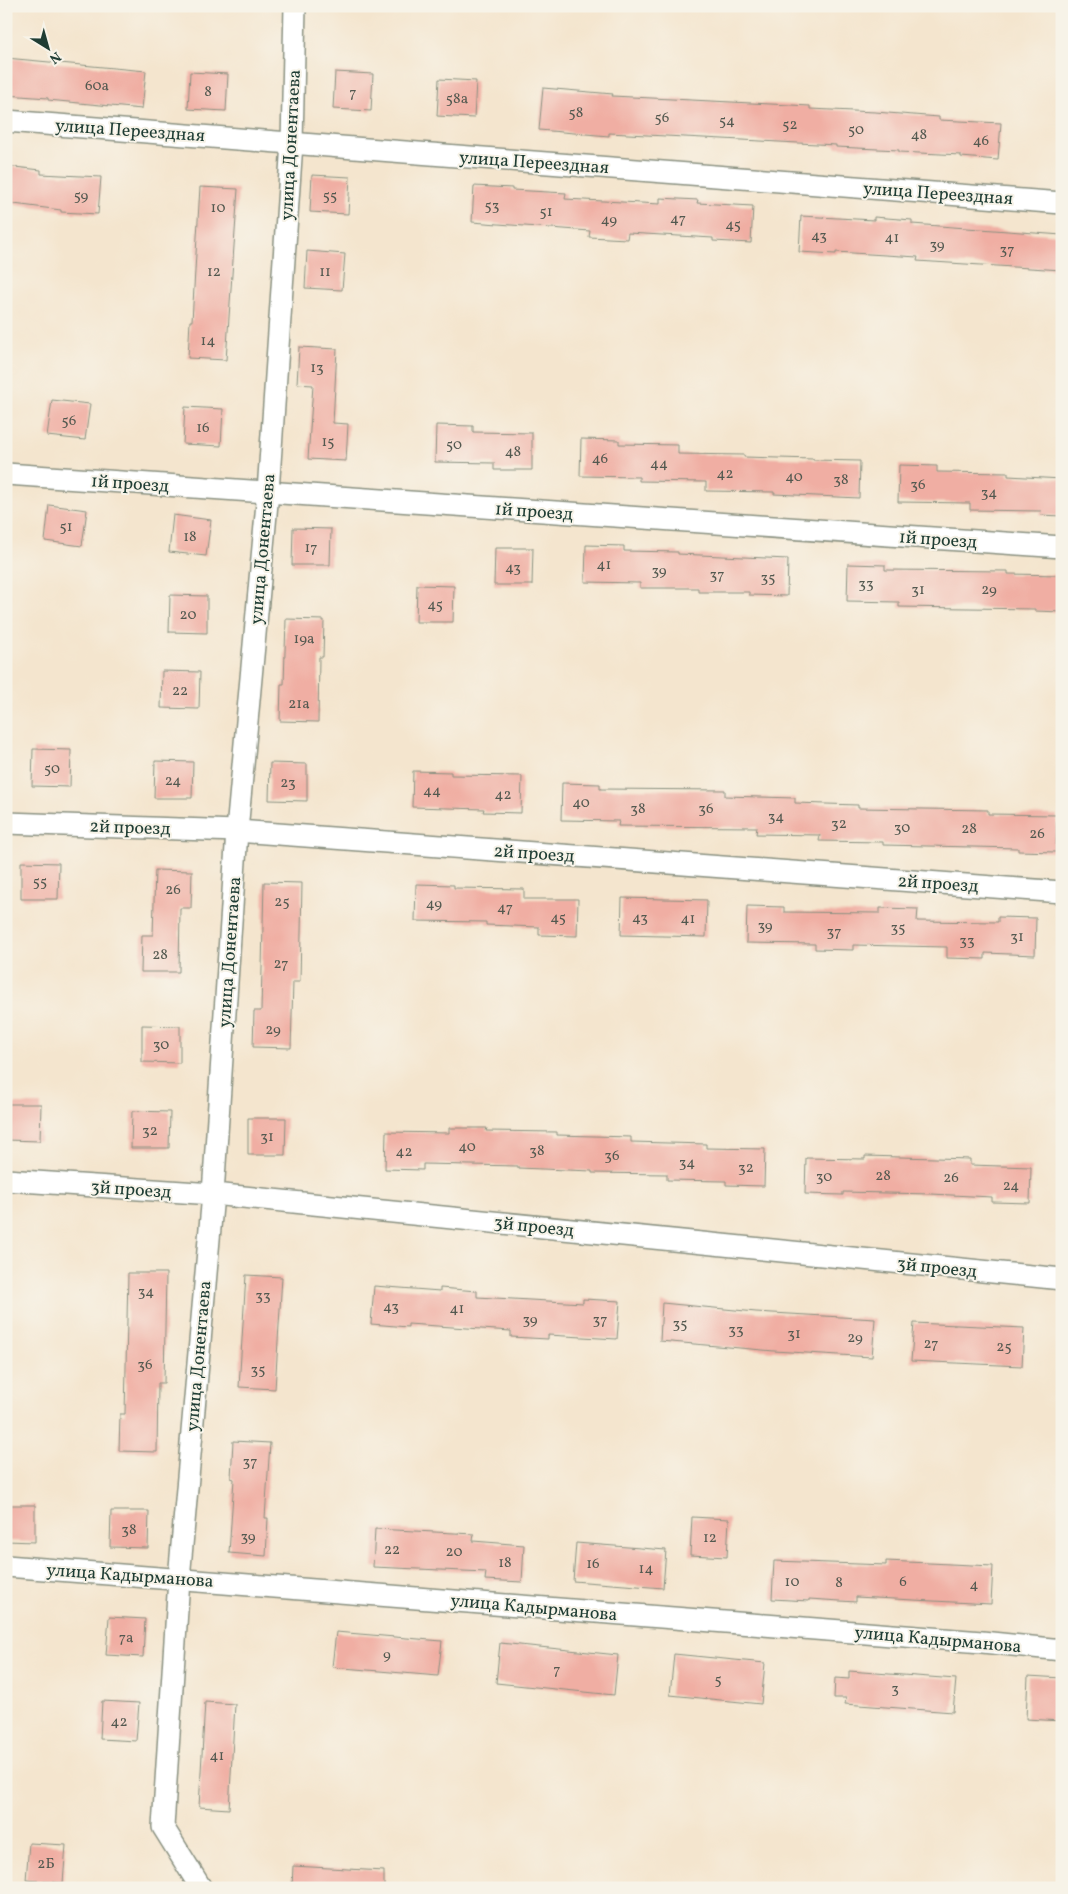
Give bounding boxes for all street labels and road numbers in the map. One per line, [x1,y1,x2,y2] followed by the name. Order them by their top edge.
[275,69,308,221] street label: улица Донентаева
[54,114,206,149] street label: улица Переездная
[458,146,610,181] street label: улица Переездная
[862,177,1014,212] street label: улица Переездная
[90,469,170,500] street label: 1й проезд
[244,473,283,626] street label: улица Донентаева
[494,497,574,528] street label: 1й проезд
[898,525,978,556] street label: 1й проезд
[89,815,171,842] street label: 2й проезд
[493,839,575,870] street label: 2й проезд
[897,869,979,900] street label: 2й проезд
[213,876,248,1028] street label: улица Донентаева
[90,1175,172,1206] street label: 3й проезд
[492,1211,575,1244] street label: 3й проезд
[895,1252,978,1285] street label: 3й проезд
[180,1280,219,1433] street label: улица Донентаева
[45,1558,214,1595] street label: улица Кадырманова
[449,1589,619,1628] street label: улица Кадырманова
[853,1621,1023,1660] street label: улица Кадырманова

